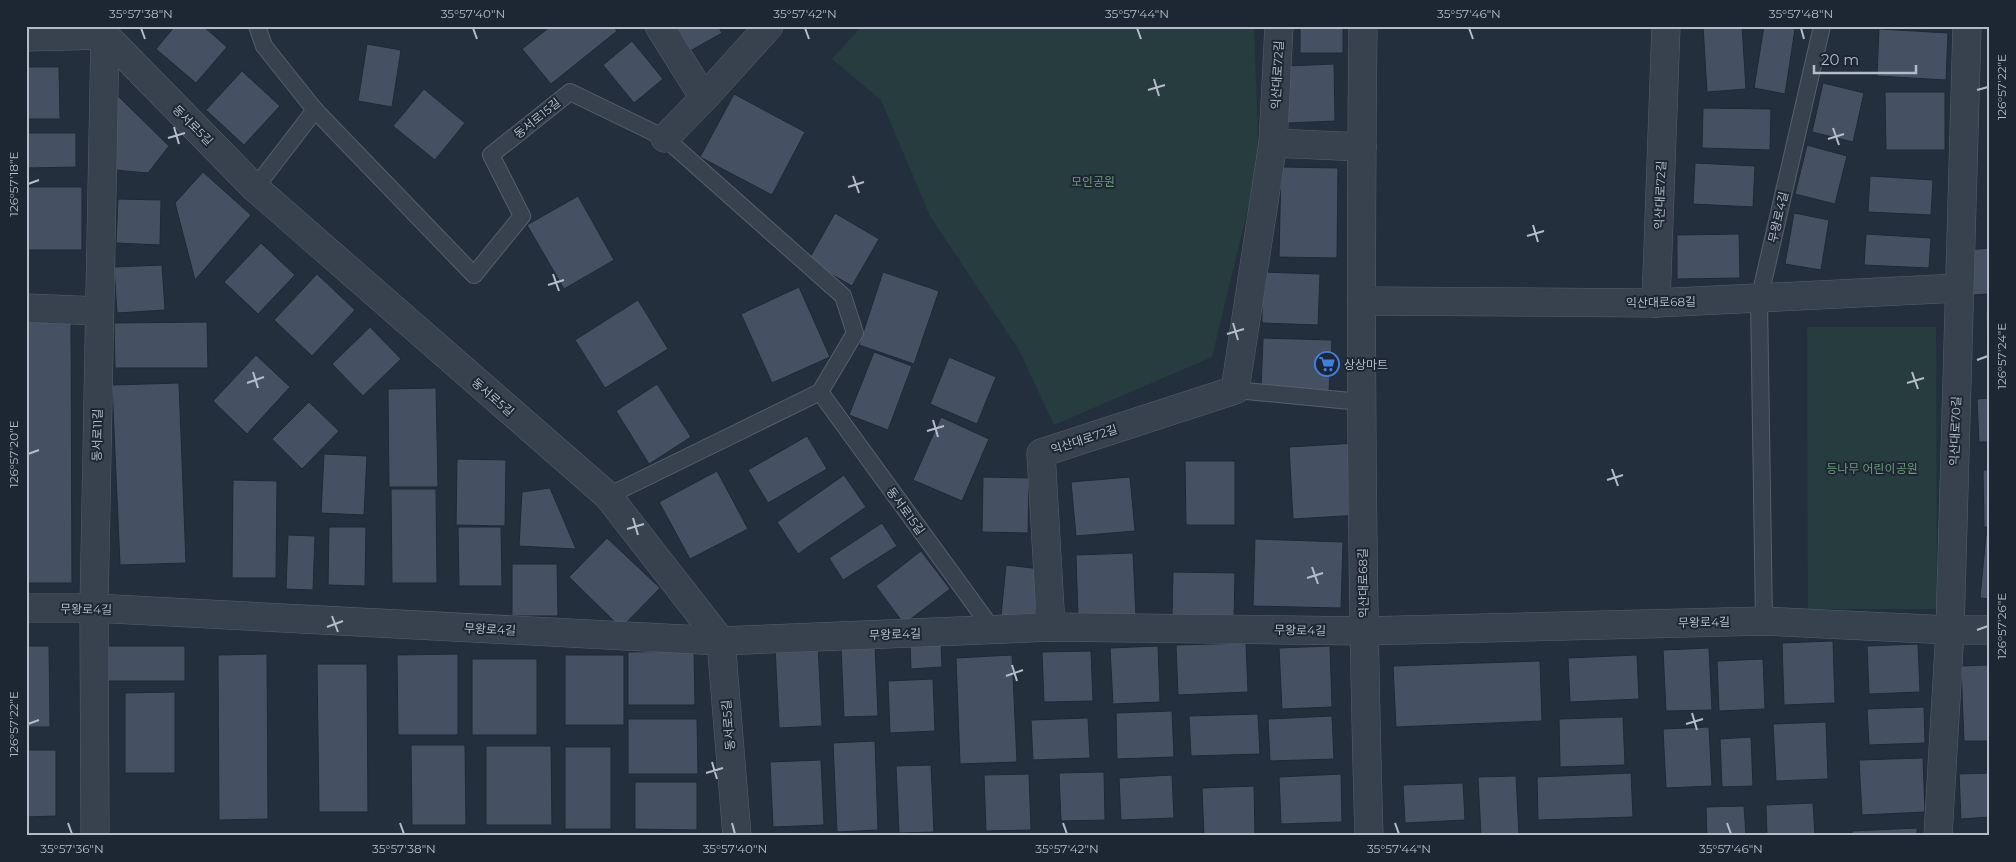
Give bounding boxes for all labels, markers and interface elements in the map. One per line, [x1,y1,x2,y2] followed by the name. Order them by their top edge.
[109,6,173,21] text: 35°57'38"N
[441,6,505,21] text: 35°57'40"N
[773,6,837,21] text: 35°57'42"N
[1105,6,1169,21] text: 35°57'44"N
[1437,6,1501,21] text: 35°57'46"N
[1769,6,1833,21] text: 35°57'48"N
[1268,40,1286,110] street label: 익산대로72길
[1814,42,1916,74] scale bar
[1821,50,1859,69] text: 20 m
[1994,54,2009,120] text: 126°57'22"E
[511,95,563,141] street label: 동서로15길
[170,102,216,148] street label: 동서로5길
[6,152,21,216] text: 126°57'18"E
[1651,160,1669,230] street label: 익산대로72길
[1071,174,1115,189] park label: 모인공원
[1765,190,1791,244] street label: 무왕로4길
[1626,294,1696,310] street label: 익산대로68길
[1994,323,2009,389] text: 126°57'24"E
[1314,351,1340,377] supermarket icon: 상상마트
[1344,357,1388,372] place label: 상상마트
[469,375,517,419] street label: 동서로5길
[1946,396,1964,466] street label: 익산대로70길
[89,408,105,462] street label: 동서로11길
[6,420,21,488] text: 126°57'20"E
[1049,421,1119,457] street label: 익산대로72길
[1826,461,1918,476] park label: 등나무 어린이공원
[884,484,928,538] street label: 동서로15길
[1355,548,1371,618] street label: 익산대로68길
[1994,593,2009,659] text: 126°57'26"E
[60,601,112,617] street label: 무왕로4길
[1678,614,1730,630] street label: 무왕로4길
[464,620,516,638] street label: 무왕로4길
[1274,622,1326,638] street label: 무왕로4길
[869,626,921,642] street label: 무왕로4길
[6,691,21,757] text: 126°57'22"E
[718,699,738,751] street label: 동서로5길
[40,841,104,856] text: 35°57'36"N
[372,841,436,856] text: 35°57'38"N
[703,841,767,856] text: 35°57'40"N
[1035,841,1099,856] text: 35°57'42"N
[1367,841,1431,856] text: 35°57'44"N
[1699,841,1763,856] text: 35°57'46"N

